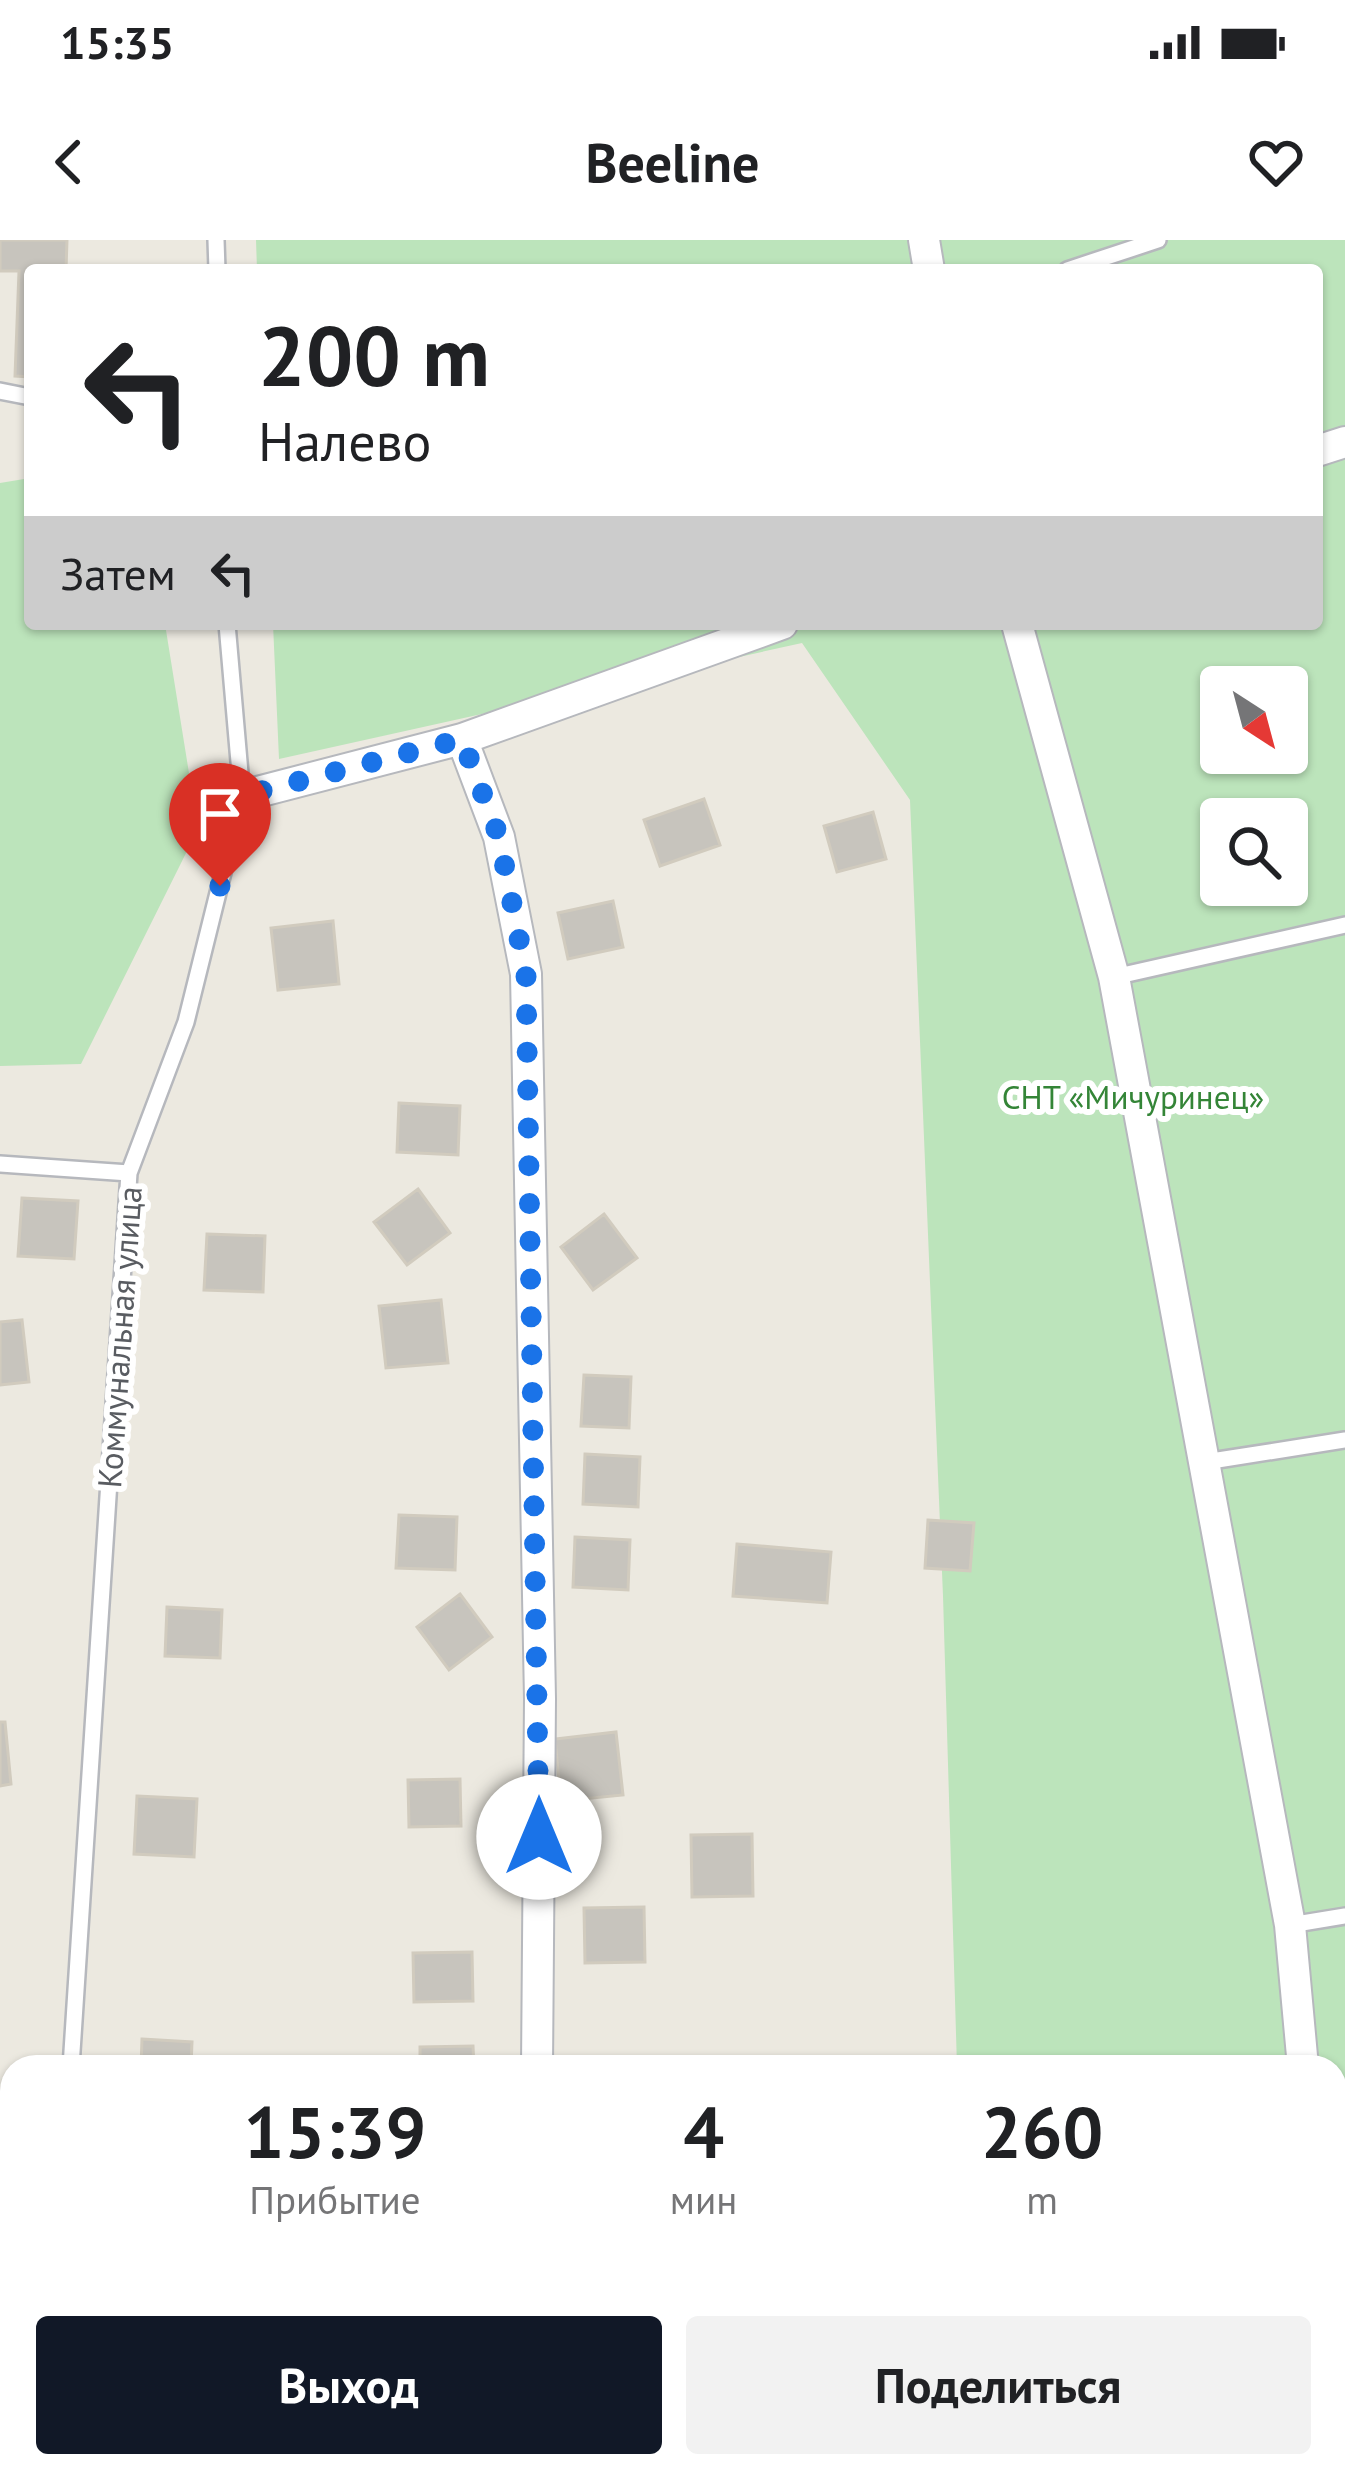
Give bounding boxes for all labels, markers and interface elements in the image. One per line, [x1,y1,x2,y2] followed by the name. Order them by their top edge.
[60,13,174,71] text: 15:35
[586,127,759,197] text: Beeline
[36,129,102,195] icon: back
[1243,129,1309,195] icon: heart
[258,300,490,409] text: 200 m
[60,312,216,468] icon: left
[258,406,432,476] text: Налево
[200,540,266,606] icon: left
[60,544,176,602] text: Затем
[1200,666,1308,774] north arrow
[1200,666,1308,906] map controls
[169,763,271,886] pin
[187,781,253,847] icon: arrive
[1200,798,1308,906] button: search
[1002,1075,1264,1118] park label: СНТ «Мичуринец»
[87,1185,151,1489] street label: Коммунальная улица
[476,1774,602,1900] position arrow
[244,2085,426,2178] text: 15:39
[683,2085,724,2178] text: 4
[981,2085,1103,2178] text: 260
[249,2174,421,2225] text: Прибытие
[670,2174,737,2225] text: мин
[1026,2174,1058,2225] text: m
[36,2316,662,2454] button: Выход
[686,2316,1311,2454] button: Поделиться

